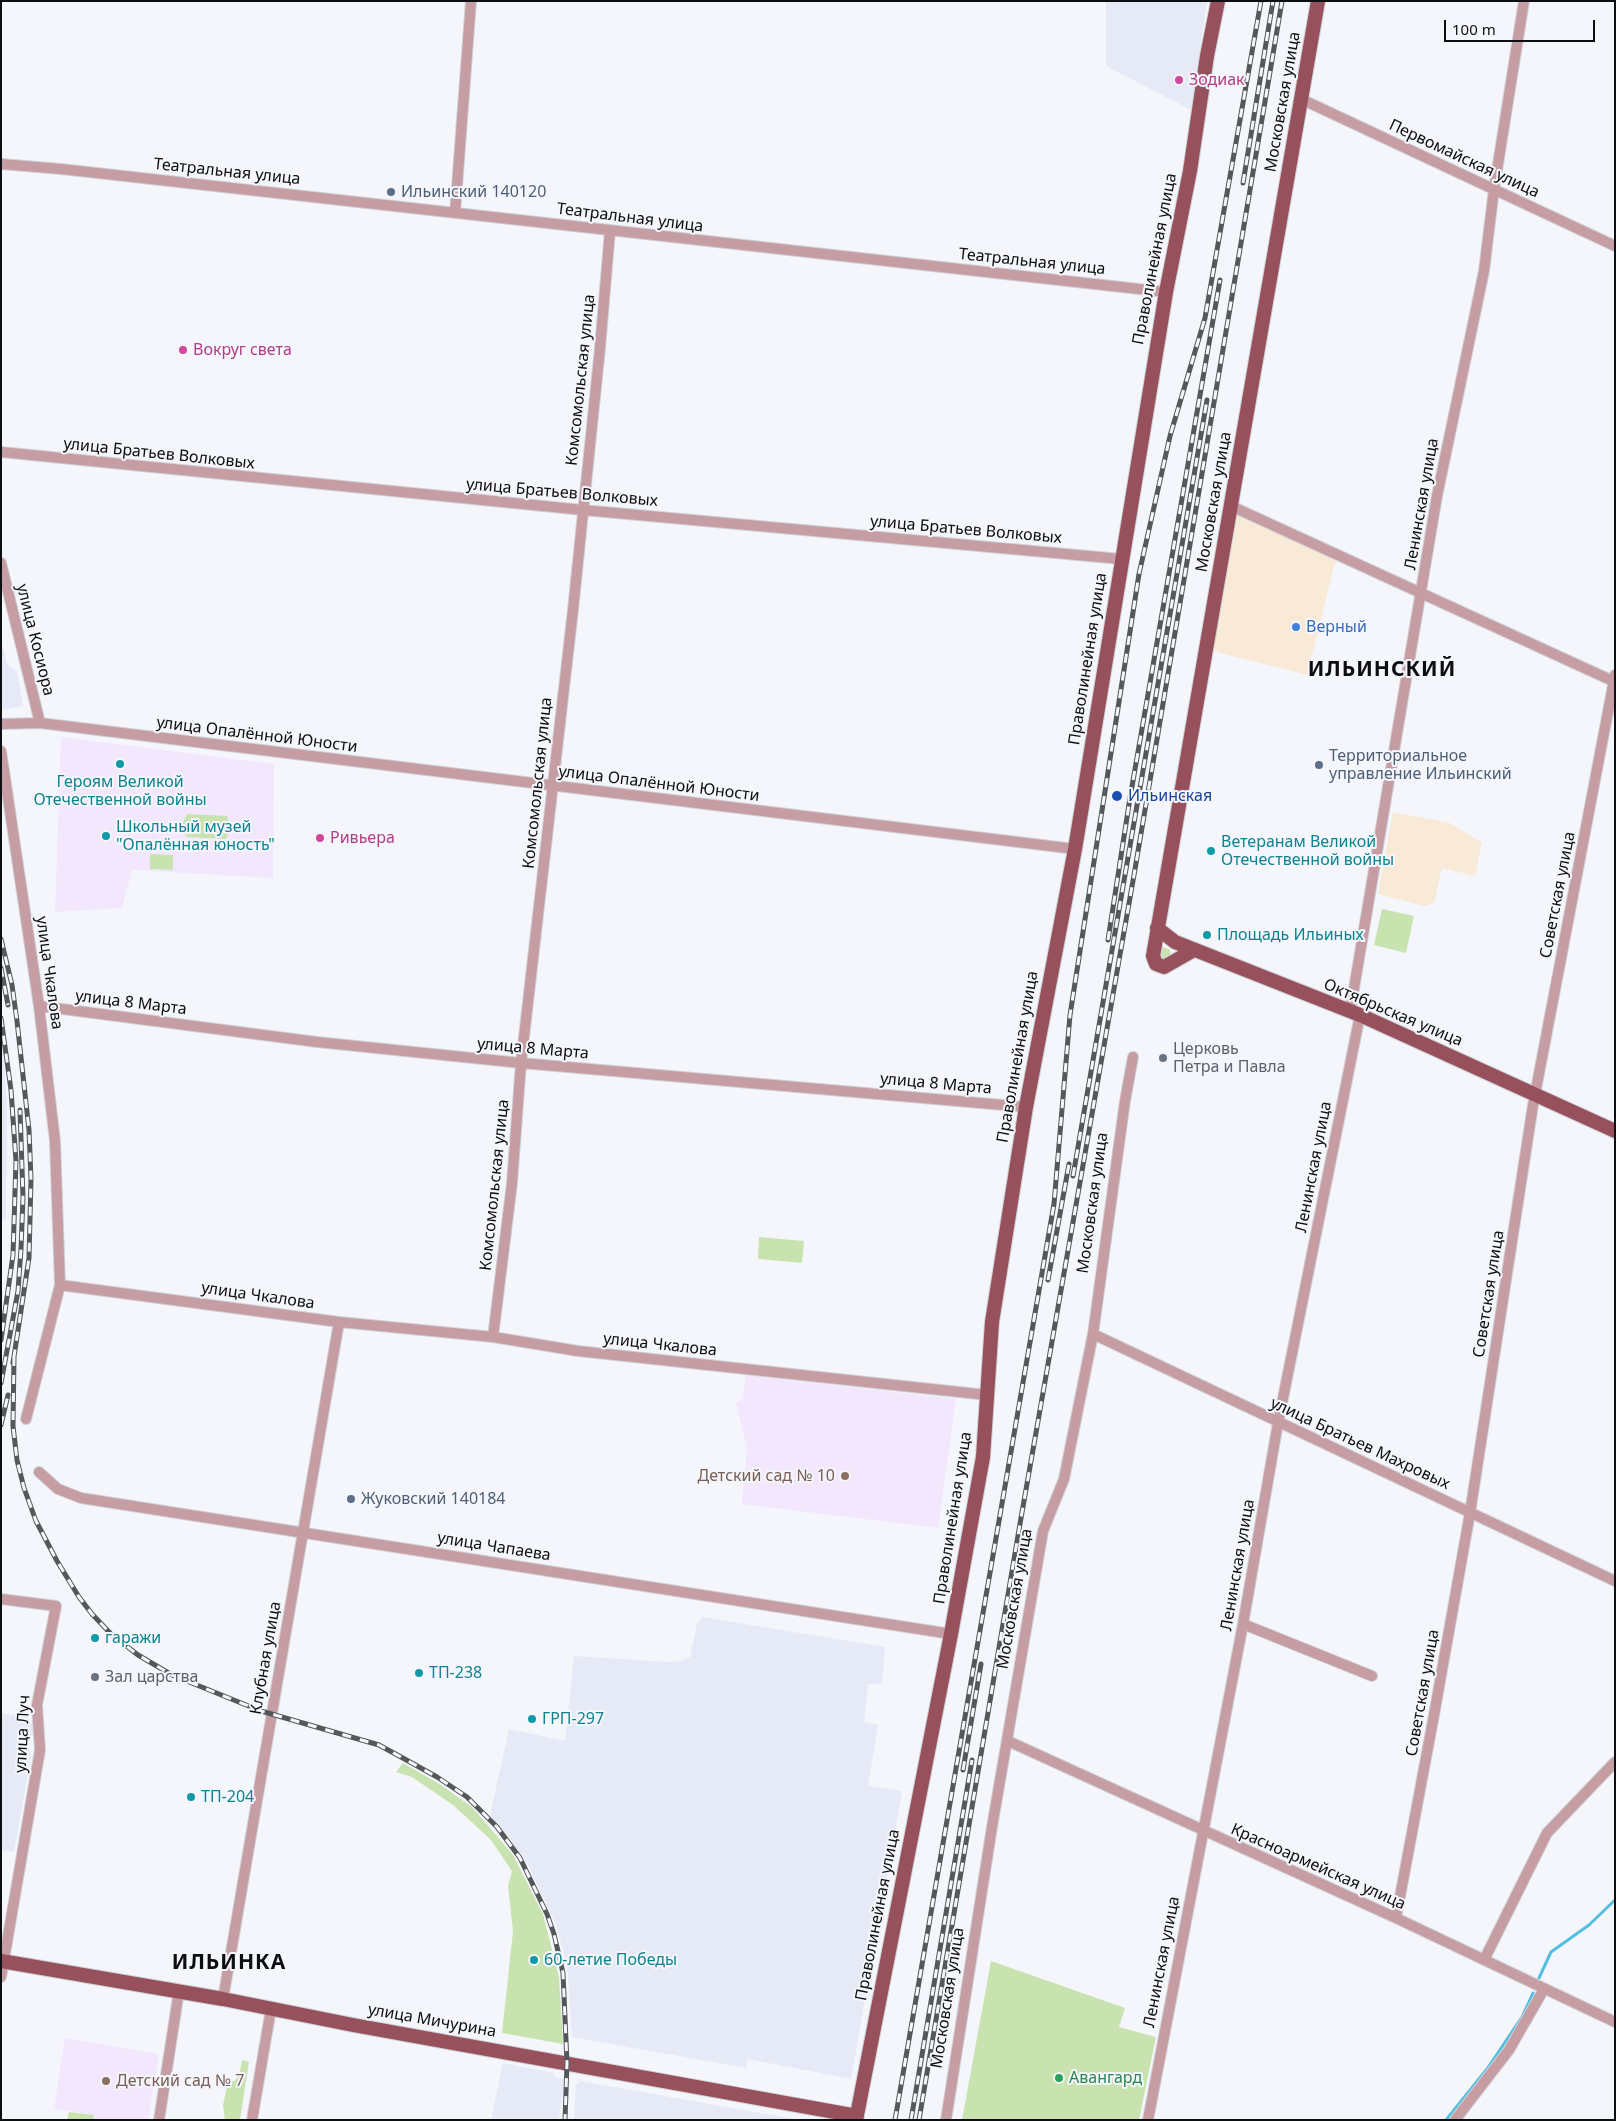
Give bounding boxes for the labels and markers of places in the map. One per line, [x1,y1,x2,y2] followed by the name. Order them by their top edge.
[1189,70,1245,90] place label: Зодиак
[1173,74,1185,86] marker: Зодиак
[401,182,546,202] place label: Ильинский 140120
[385,186,397,198] marker: Ильинский 140120
[193,340,292,360] place label: Вокруг света
[177,344,189,356] marker: Вокруг света
[1306,617,1367,637] place label: Верный
[1290,621,1302,633] marker: Верный
[1329,746,1512,784] place label: Территориальное управление Ильинский
[114,758,126,770] marker: Героям Великой Отечественной войны
[1313,759,1325,771] marker: Территориальное управление Ильинский
[33,772,207,810] place label: Героям Великой Отечественной войны
[1128,786,1212,806] place label: Ильинская
[1110,789,1124,803] marker: Ильинская
[116,817,275,855] place label: Школьный музей "Опалённая юность"
[330,828,395,848] place label: Ривьера
[100,830,112,842] marker: Школьный музей "Опалённая юность"
[314,832,326,844] marker: Ривьера
[1221,832,1394,870] place label: Ветеранам Великой Отечественной войны
[1205,845,1217,857] marker: Ветеранам Великой Отечественной войны
[1217,925,1364,945] place label: Площадь Ильиных
[1201,929,1213,941] marker: Площадь Ильиных
[1173,1039,1286,1077] place label: Церковь Петра и Павла
[1157,1052,1169,1064] marker: Церковь Петра и Павла
[698,1466,835,1486] place label: Детский сад № 10
[839,1470,851,1482] marker: Детский сад № 10
[361,1489,505,1509] place label: Жуковский 140184
[345,1493,357,1505] marker: Жуковский 140184
[105,1628,161,1648] place label: гаражи
[89,1632,101,1644] marker: гаражи
[429,1663,482,1683] place label: ТП-238
[105,1667,198,1687] place label: Зал царства
[413,1667,425,1679] marker: ТП-238
[89,1671,101,1683] marker: Зал царства
[542,1709,604,1729] place label: ГРП-297
[526,1713,538,1725] marker: ГРП-297
[201,1787,254,1807] place label: ТП-204
[185,1791,197,1803] marker: ТП-204
[544,1950,677,1970] place label: 60-летие Победы
[528,1954,540,1966] marker: 60-летие Победы
[1069,2068,1142,2088] place label: Авангард
[116,2071,244,2091] place label: Детский сад № 7
[1053,2072,1065,2084] marker: Авангард
[100,2075,112,2087] marker: Детский сад № 7

